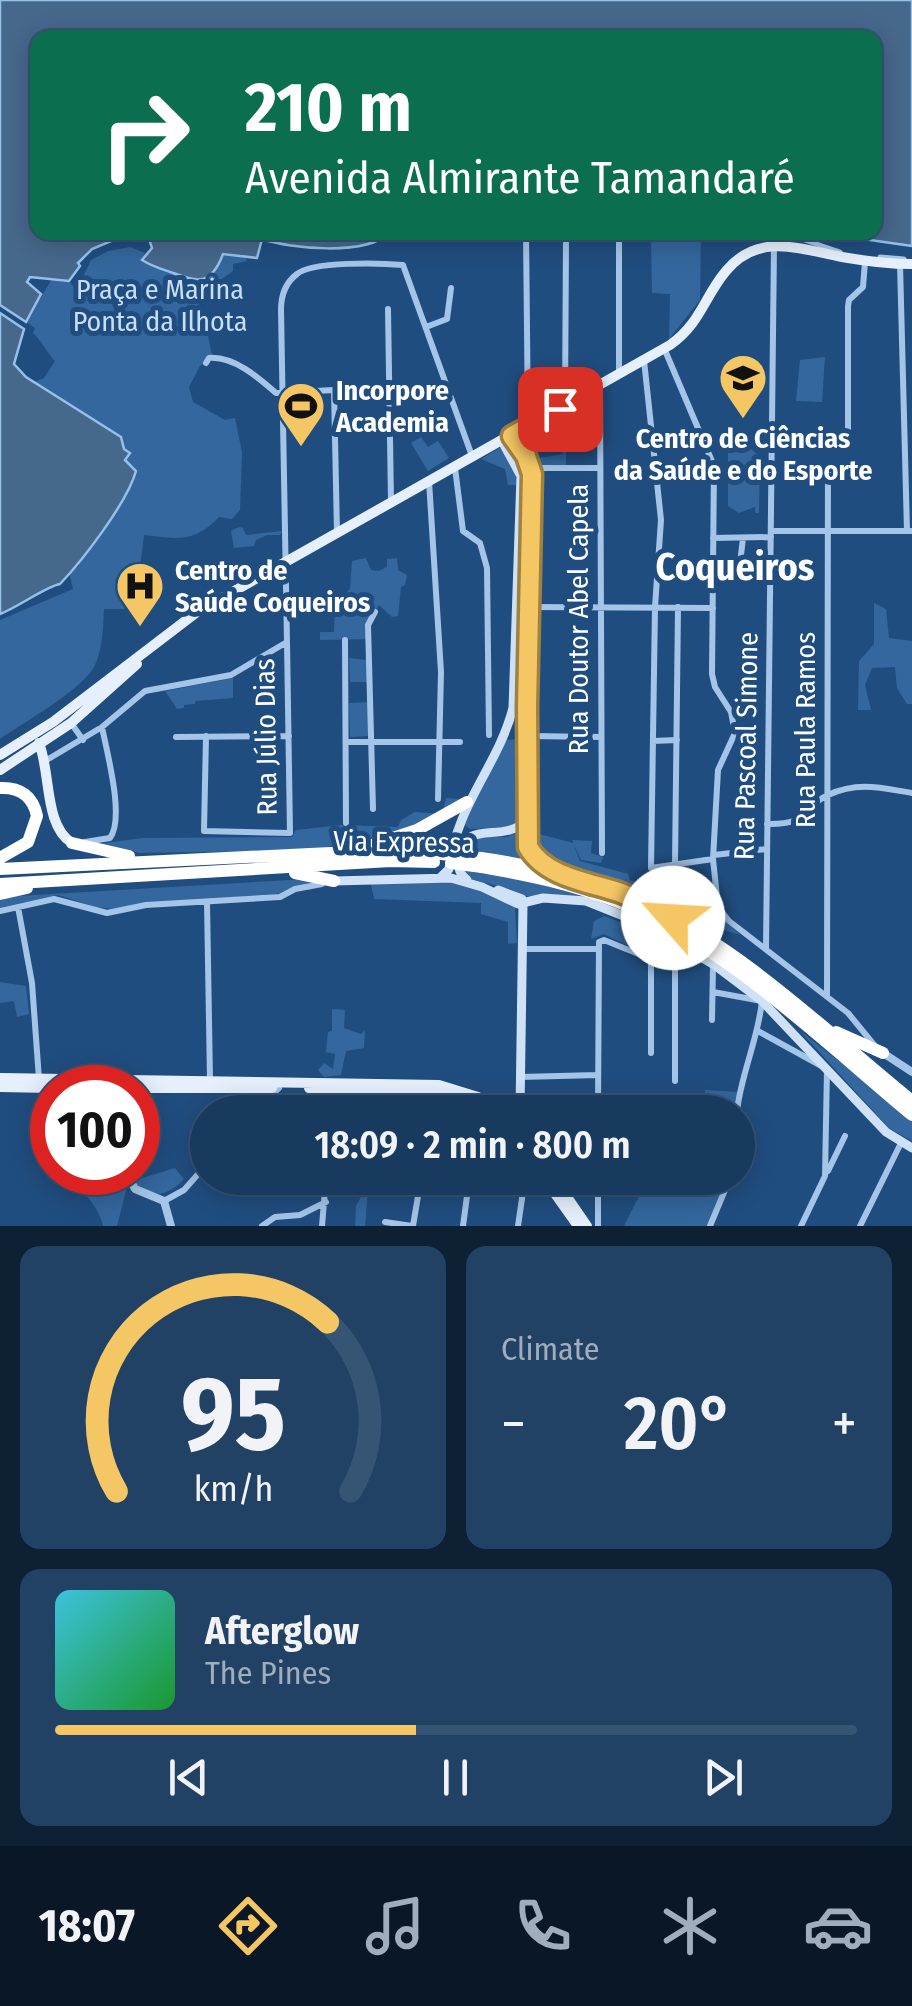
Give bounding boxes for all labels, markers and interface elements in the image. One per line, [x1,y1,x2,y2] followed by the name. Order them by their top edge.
[245,66,412,150] text: 210 m
[80,70,210,200] icon: right
[245,151,795,205] text: Avenida Almirante Tamandaré
[73,273,247,338] park label: Praça e Marina Ponta da Ilhota
[717,352,769,420] school or university icon: Centro de Ciências da Saúde e do Esporte
[518,367,603,452] pin
[335,374,449,439] place label: Incorpore Academia
[275,380,327,448] sports icon: Incorpore Academia
[533,382,588,437] icon: arrive
[614,422,872,487] place label: Centro de Ciências da Saúde e do Esporte
[562,484,595,754] street label: Rua Doutor Abel Capela
[656,544,815,590] district label: Coqueiros
[175,554,370,619] place label: Centro de Saúde Coqueiros
[114,560,166,628] hospital icon: Centro de Saúde Coqueiros
[728,632,764,860] street label: Rua Pascoal Simone
[789,632,822,828] street label: Rua Paula Ramos
[248,658,284,816] street label: Rua Júlio Dias
[333,824,475,860] street label: Via Expressa
[621,866,725,970] position arrow
[30,1065,160,1195] speed limit sign: 100
[314,1122,631,1168] text: 18:09 · 2 min · 800 m
[501,1330,600,1368] text: Climate
[181,1352,285,1477] text: 95
[624,1379,734,1469] text: 20°
[501,1391,526,1457] text: −
[832,1391,857,1457] text: +
[193,1468,273,1510] text: km/h
[205,1608,359,1654] text: Afterglow
[205,1654,331,1692] text: The Pines
[161,1750,216,1805] icon: previous
[428,1750,483,1805] icon: pause
[696,1750,751,1805] icon: next
[213,1891,283,1961] icon: directions
[360,1891,430,1961] icon: music
[508,1891,578,1961] icon: phone
[655,1891,725,1961] icon: climate
[803,1891,873,1961] icon: car
[39,1899,135,1953] text: 18:07

